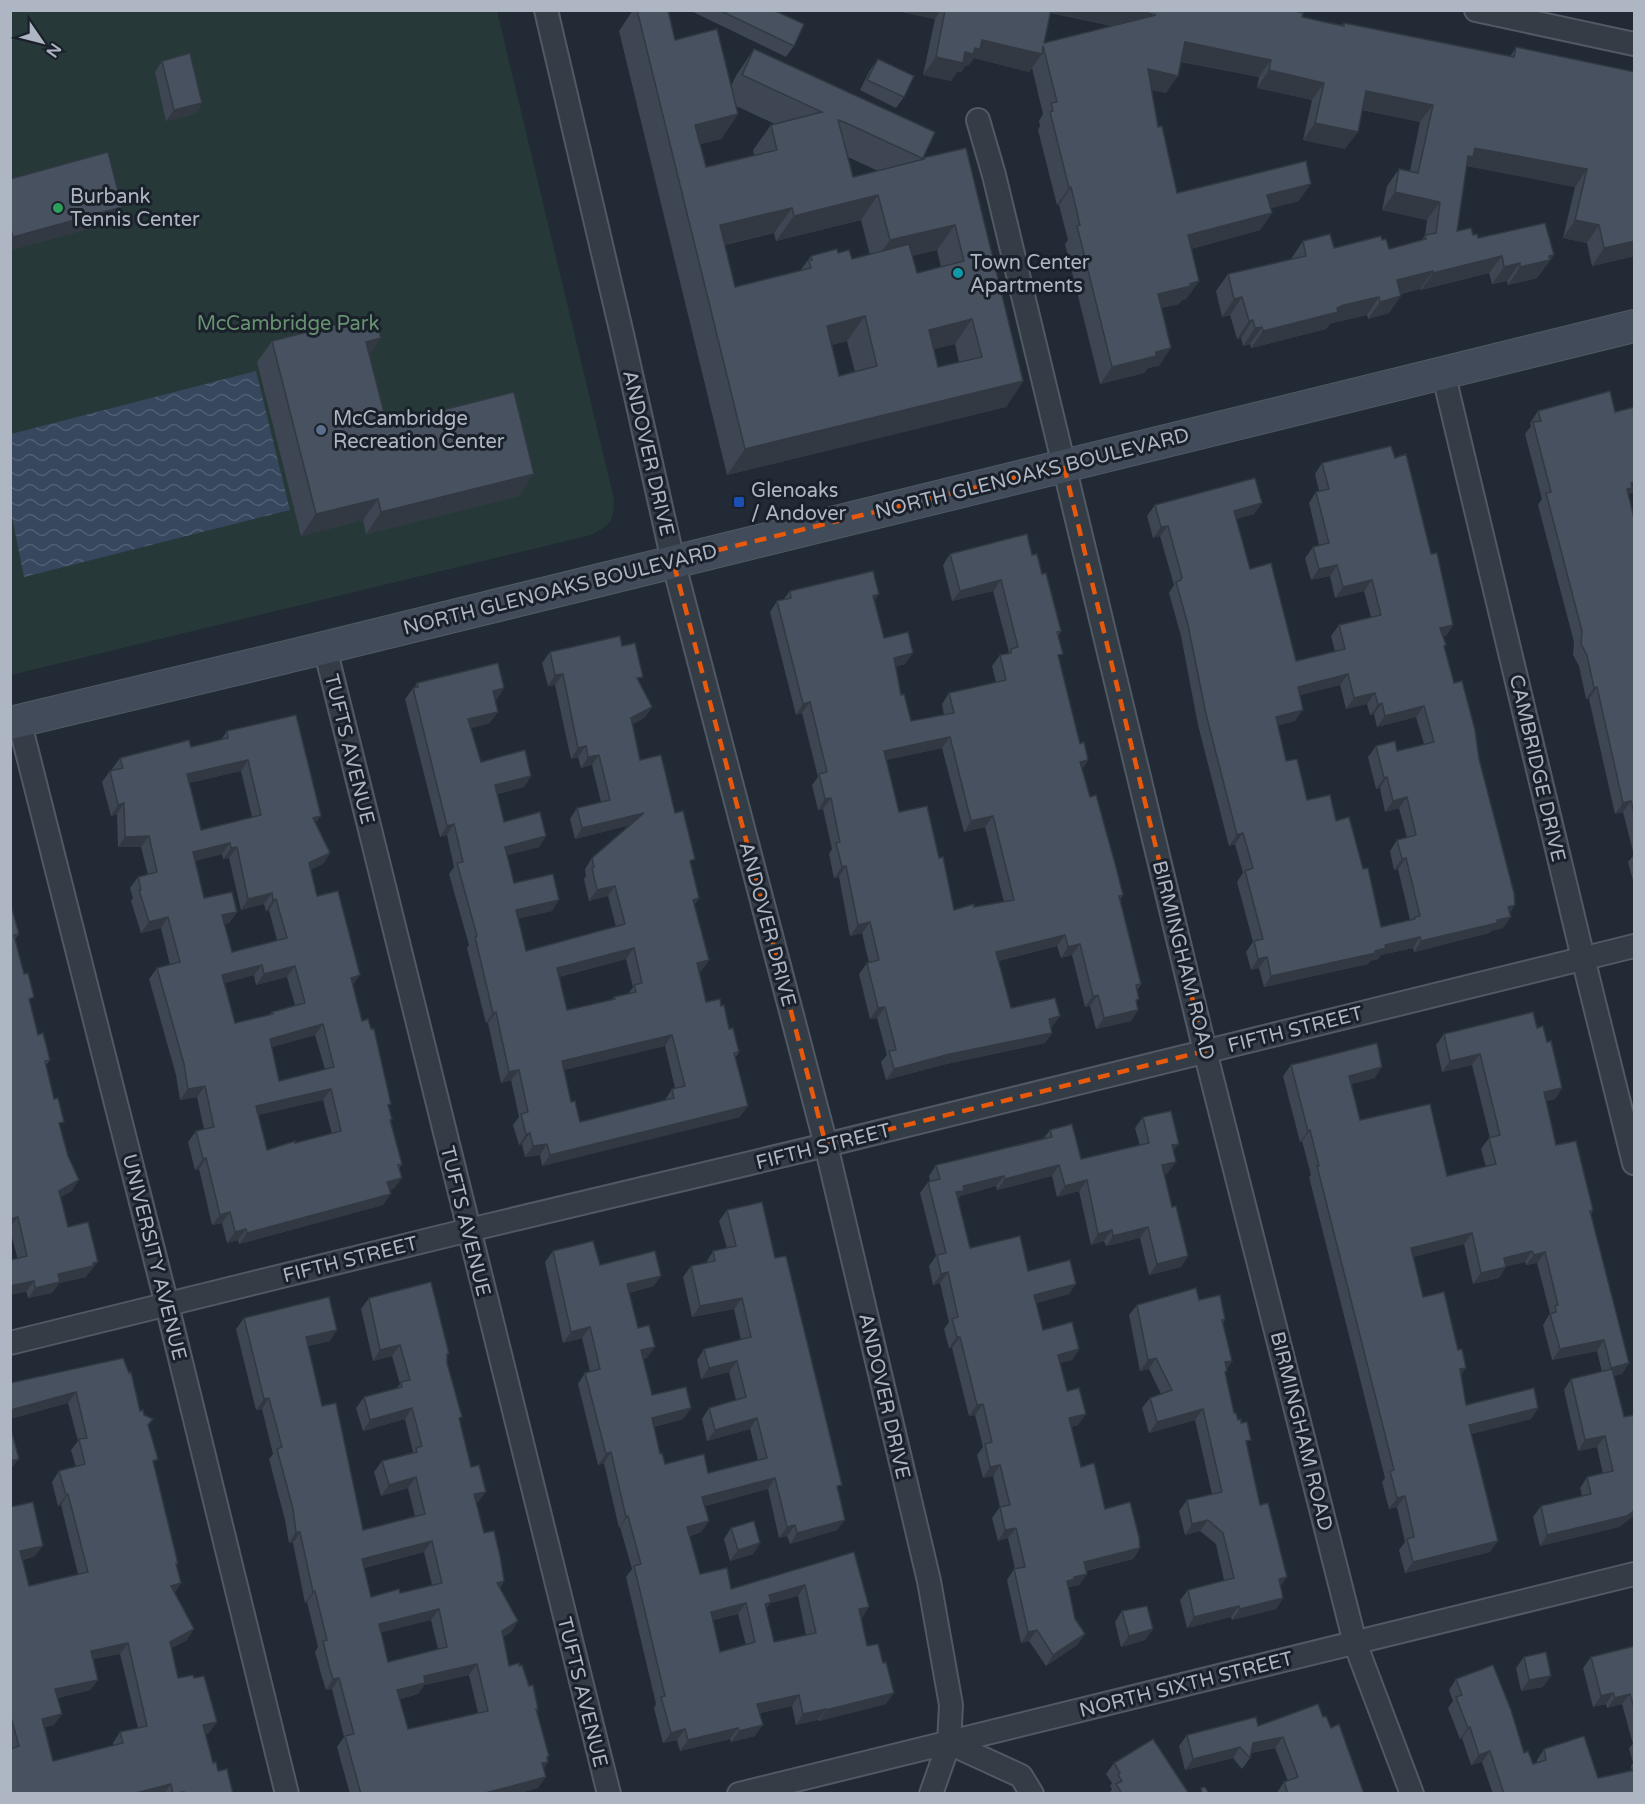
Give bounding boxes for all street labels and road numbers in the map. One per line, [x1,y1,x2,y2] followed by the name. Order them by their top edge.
[617,368,679,539] street label: ANDOVER DRIVE
[873,423,1192,525] street label: NORTH GLENOAKS BOULEVARD
[401,539,720,641] street label: NORTH GLENOAKS BOULEVARD
[319,672,379,827] street label: TUFTS AVENUE
[1504,672,1570,864] street label: CAMBRIDGE DRIVE
[733,839,801,1009] street label: ANDOVER DRIVE
[1147,858,1219,1062] street label: BIRMINGHAM ROAD
[1225,1002,1365,1058] street label: FIFTH STREET
[753,1119,893,1175] street label: FIFTH STREET
[435,1144,495,1299] street label: TUFTS AVENUE
[117,1152,191,1363] street label: UNIVERSITY AVENUE
[280,1232,420,1288] street label: FIFTH STREET
[853,1311,915,1482] street label: ANDOVER DRIVE
[1265,1329,1337,1533] street label: BIRMINGHAM ROAD
[552,1615,612,1770] street label: TUFTS AVENUE
[1077,1647,1296,1723] street label: NORTH SIXTH STREET

